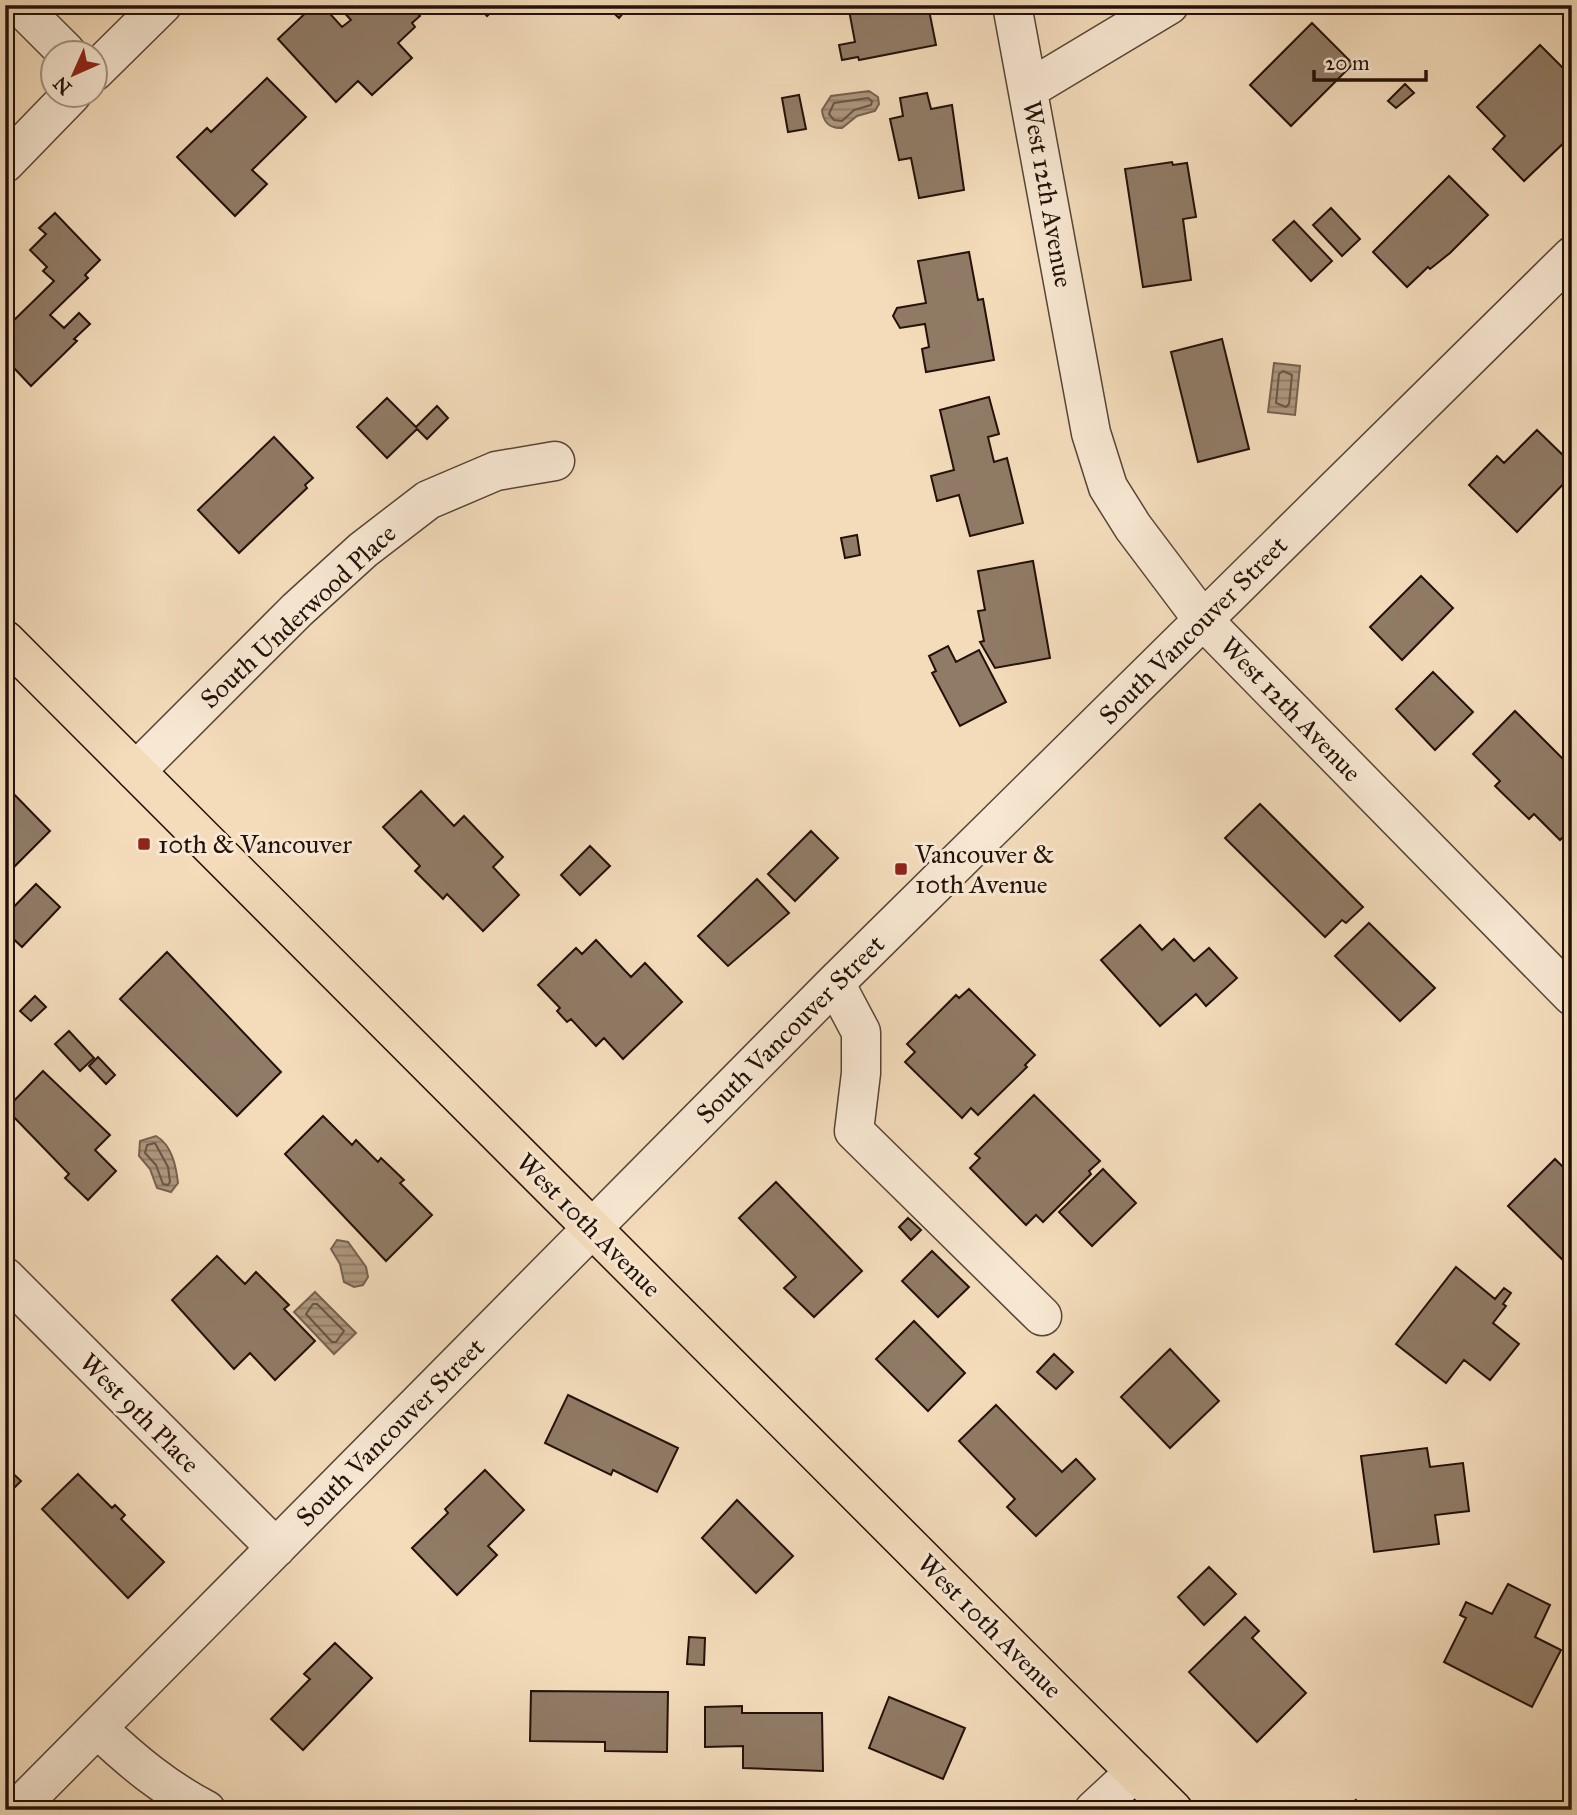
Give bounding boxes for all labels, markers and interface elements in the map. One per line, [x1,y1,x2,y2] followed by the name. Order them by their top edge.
[38,38,108,108] north arrow
[1314,38,1426,82] scale bar
[1325,50,1370,76] text: 20 m
[48,72,76,100] text: N
[1016,98,1080,290] street label: West 12th Avenue
[193,517,403,715] street label: South Underwood Place
[1092,529,1294,731] street label: South Vancouver Street
[1214,630,1368,788] street label: West 12th Avenue
[158,828,352,860] place label: 10th & Vancouver
[136,836,152,852] marker: 10th & Vancouver
[914,838,1055,900] place label: Vancouver & 10th Avenue
[893,861,909,877] marker: Vancouver & 10th Avenue
[689,928,891,1130] street label: South Vancouver Street
[510,1146,668,1304] street label: West 10th Avenue
[289,1331,491,1533] street label: South Vancouver Street
[73,1346,207,1480] street label: West 9th Place
[911,1547,1069,1705] street label: West 10th Avenue

